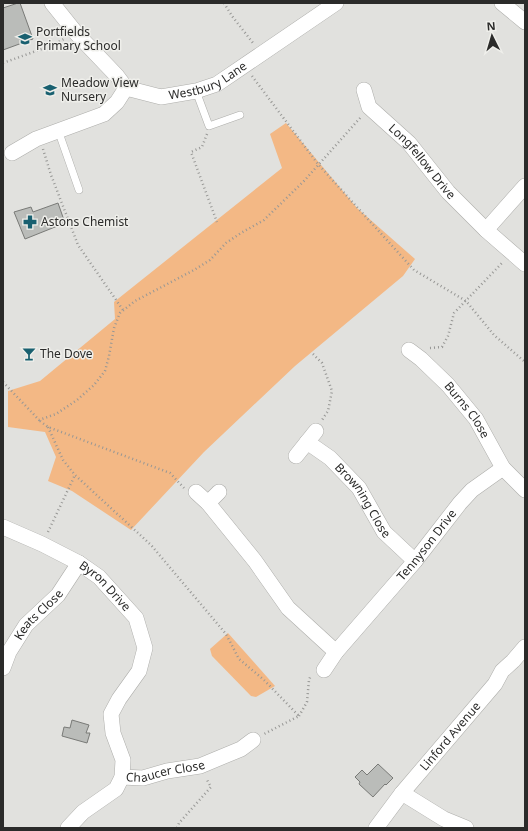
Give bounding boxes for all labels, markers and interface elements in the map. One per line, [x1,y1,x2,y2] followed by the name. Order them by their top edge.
[472,16,512,56] north arrow
[486,18,496,33] text: N
[36,23,121,54] place label: Portfields Primary School
[17,31,33,47] school or university icon: Portfields Primary School
[167,57,250,104] street label: Westbury Lane
[61,74,139,105] place label: Meadow View Nursery
[42,82,58,98] school or university icon: Meadow View Nursery
[385,120,460,203] street label: Longfellow Drive
[41,213,129,230] place label: Astons Chemist
[22,214,38,230] pharmacy icon: Astons Chemist
[40,345,93,362] place label: The Dove
[21,346,37,362] bar icon: The Dove
[441,378,494,441] street label: Burns Close
[331,459,394,542] street label: Browning Close
[393,505,460,584] street label: Tennyson Drive
[76,557,135,615] street label: Byron Drive
[10,586,67,643] street label: Keats Close
[416,698,484,774] street label: Linford Avenue
[125,756,208,786] street label: Chaucer Close

